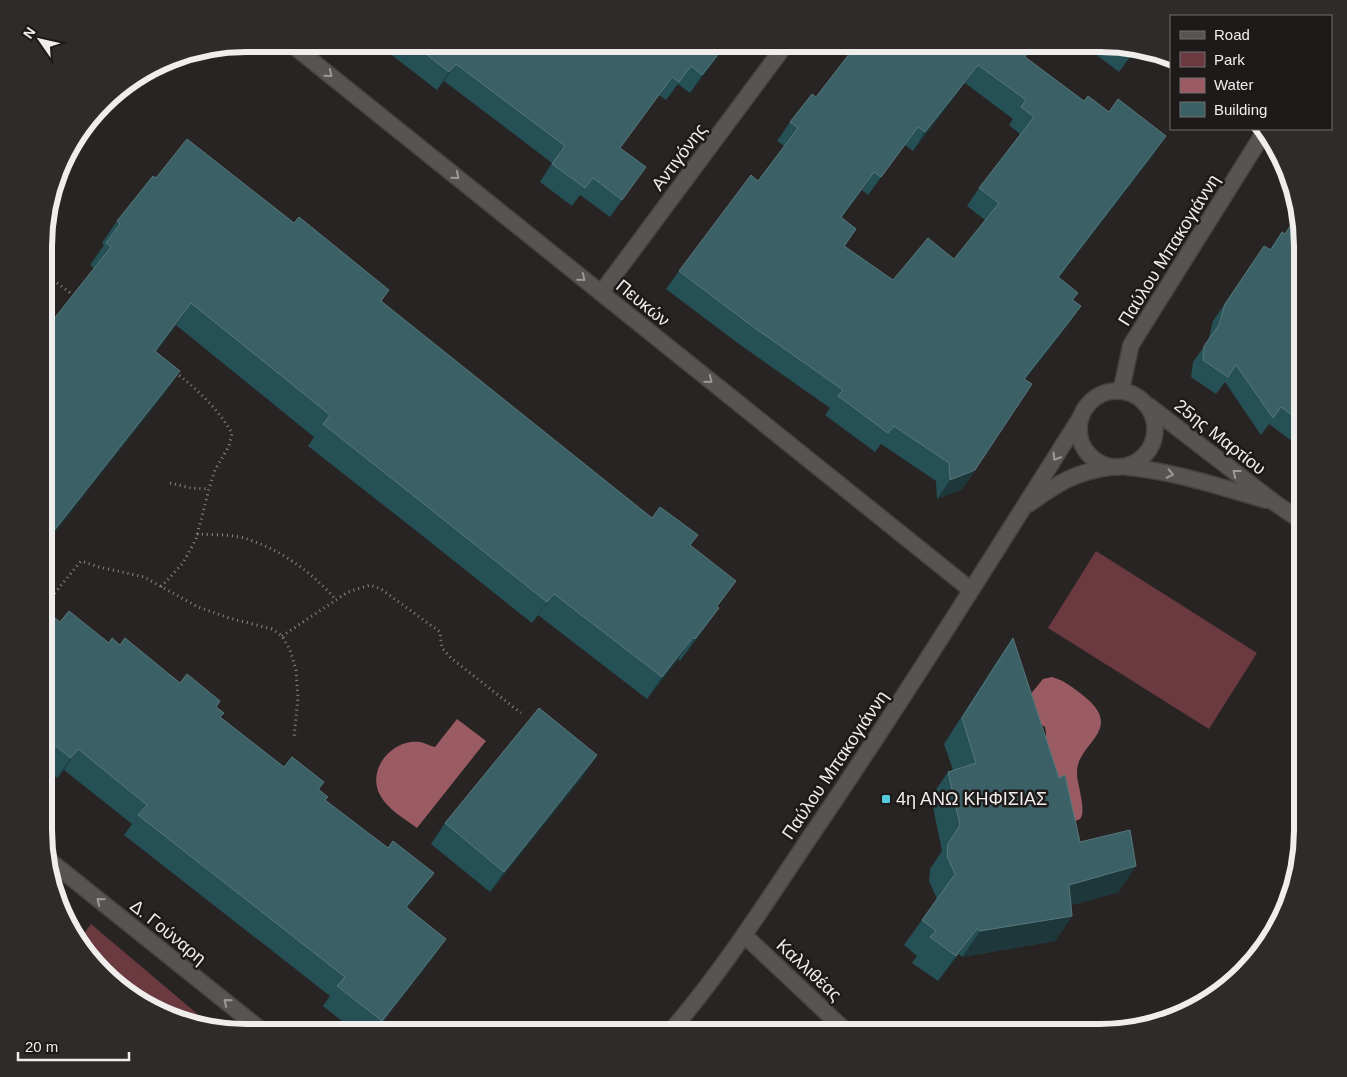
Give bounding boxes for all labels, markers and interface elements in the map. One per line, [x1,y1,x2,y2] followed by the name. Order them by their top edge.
[15,15,65,65] north arrow
[1170,15,1332,130] legend
[20,24,39,41] text: N
[1214,26,1250,43] text: Road
[1214,51,1245,68] text: Park
[323,69,332,77] one-way arrow
[1214,76,1253,93] text: Water
[1214,101,1267,118] text: Building
[647,119,711,194] street label: Αντιγόνης
[450,171,459,179] one-way arrow
[1114,171,1224,329] street label: Παύλου Μπακογιάννη
[577,273,586,282] one-way arrow
[612,275,674,331] street label: Πευκών
[703,374,712,382] one-way arrow
[1170,395,1270,479] street label: 25ης Μαρτίου
[1052,451,1062,460] one-way arrow
[1165,468,1174,478] one-way arrow
[1233,471,1242,479] one-way arrow
[778,687,892,843] street label: Παύλου Μπακογιάννη
[896,789,1047,809] place label: 4η ΑΝΩ ΚΗΦΙΣΙΑΣ
[880,793,892,805] marker: 4η ΑΝΩ ΚΗΦΙΣΙΑΣ
[126,895,210,969] street label: Δ. Γούναρη
[97,898,106,906] one-way arrow
[772,935,846,1005] street label: Καλλιθέας
[224,1000,233,1008] one-way arrow
[18,1030,129,1062] scale bar
[25,1038,58,1055] text: 20 m

